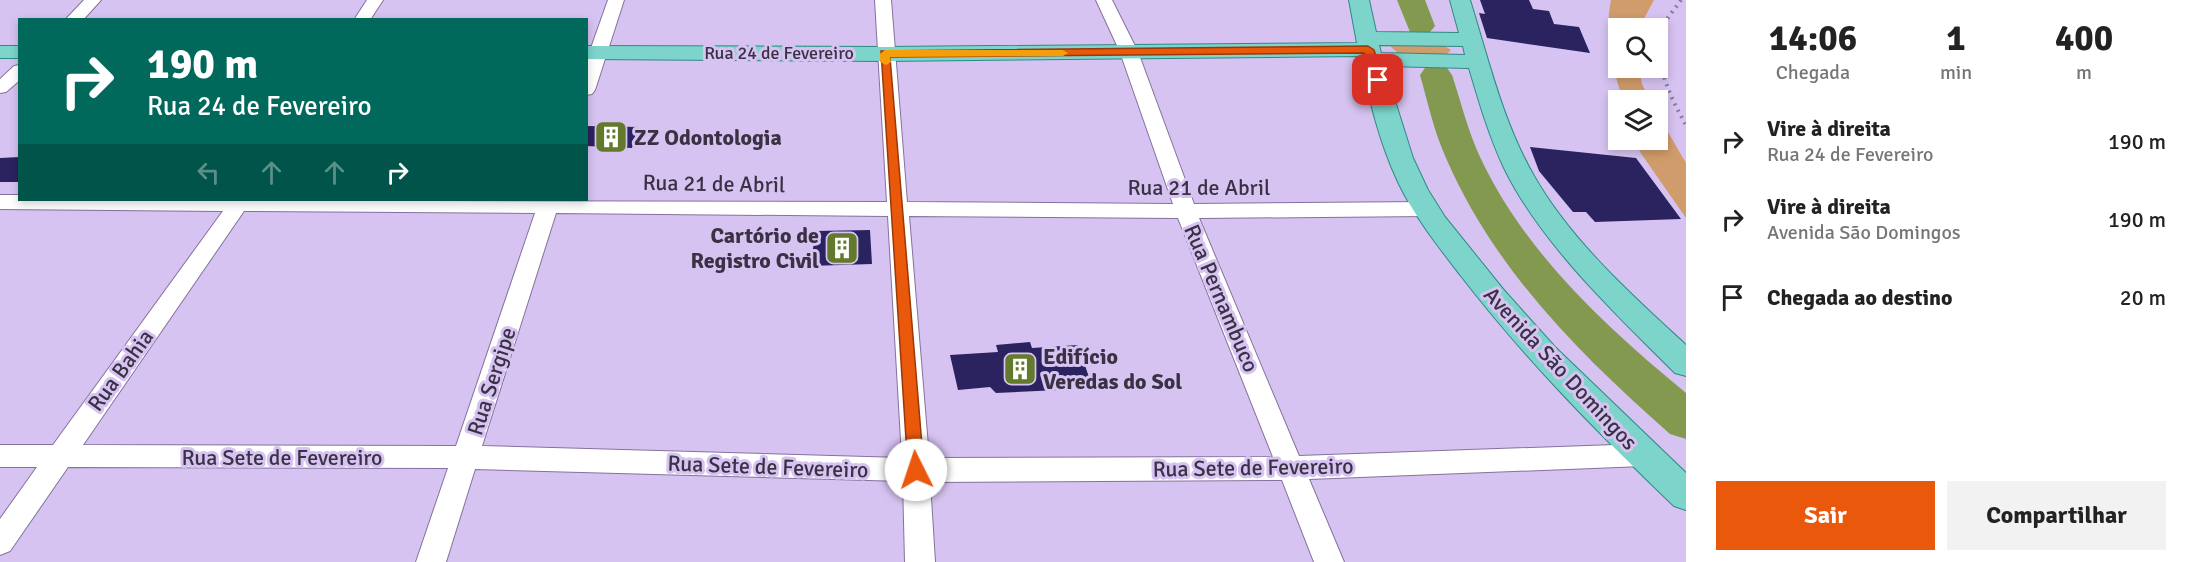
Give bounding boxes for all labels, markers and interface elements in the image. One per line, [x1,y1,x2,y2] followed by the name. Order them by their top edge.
[1769,16,1857,61] text: 14:06
[1946,16,1966,61] text: 1
[2055,16,2113,61] text: 400
[1608,18,1668,150] map controls
[1608,18,1668,78] button: search
[147,39,258,90] text: 190 m
[48,42,126,120] icon: right
[704,42,854,64] street label: Rua 24 de Fevereiro
[1352,54,1403,105] pin
[1776,60,1850,85] text: Chegada
[1940,60,1972,85] text: min
[2076,60,2092,85] text: m
[1361,63,1394,96] icon: arrive
[147,90,372,123] text: Rua 24 de Fevereiro
[1608,90,1668,150] button: layers
[1767,115,1891,142] text: Vire à direita
[593,119,629,155] building icon: ZZ Odontologia
[634,124,782,151] place label: ZZ Odontologia
[1716,125,1749,158] icon: right
[2108,128,2166,155] text: 190 m
[1767,142,1933,167] text: Rua 24 de Fevereiro
[192,156,225,189] icon: left
[255,156,288,189] icon: ahead
[318,156,351,189] icon: ahead
[381,156,414,189] icon: right
[642,169,786,198] street label: Rua 21 de Abril
[1128,174,1270,201] street label: Rua 21 de Abril
[1767,193,1891,220] text: Vire à direita
[1716,203,1749,236] icon: right
[2108,206,2166,233] text: 190 m
[1178,220,1265,376] street label: Rua Pernambuco
[1767,220,1961,245] text: Avenida São Domingos
[690,222,819,274] place label: Cartório de Registro Civil
[824,230,860,266] building icon: Cartório de Registro Civil
[1478,281,1643,455] street label: Avenida São Domingos
[1716,281,1749,314] icon: arrive
[1767,284,1953,311] text: Chegada ao destino
[2120,284,2166,311] text: 20 m
[82,324,159,416] street label: Rua Bahia
[461,324,522,439] street label: Rua Sergipe
[1043,343,1182,395] place label: Edifício Veredas do Sol
[1002,351,1038,387] building icon: Edifício Veredas do Sol
[884,438,948,502] position arrow
[182,444,382,471] street label: Rua Sete de Fevereiro
[667,450,869,483] street label: Rua Sete de Fevereiro
[1152,452,1354,483] street label: Rua Sete de Fevereiro
[1716,481,1935,550] button: Sair
[1947,481,2166,550] button: Compartilhar

